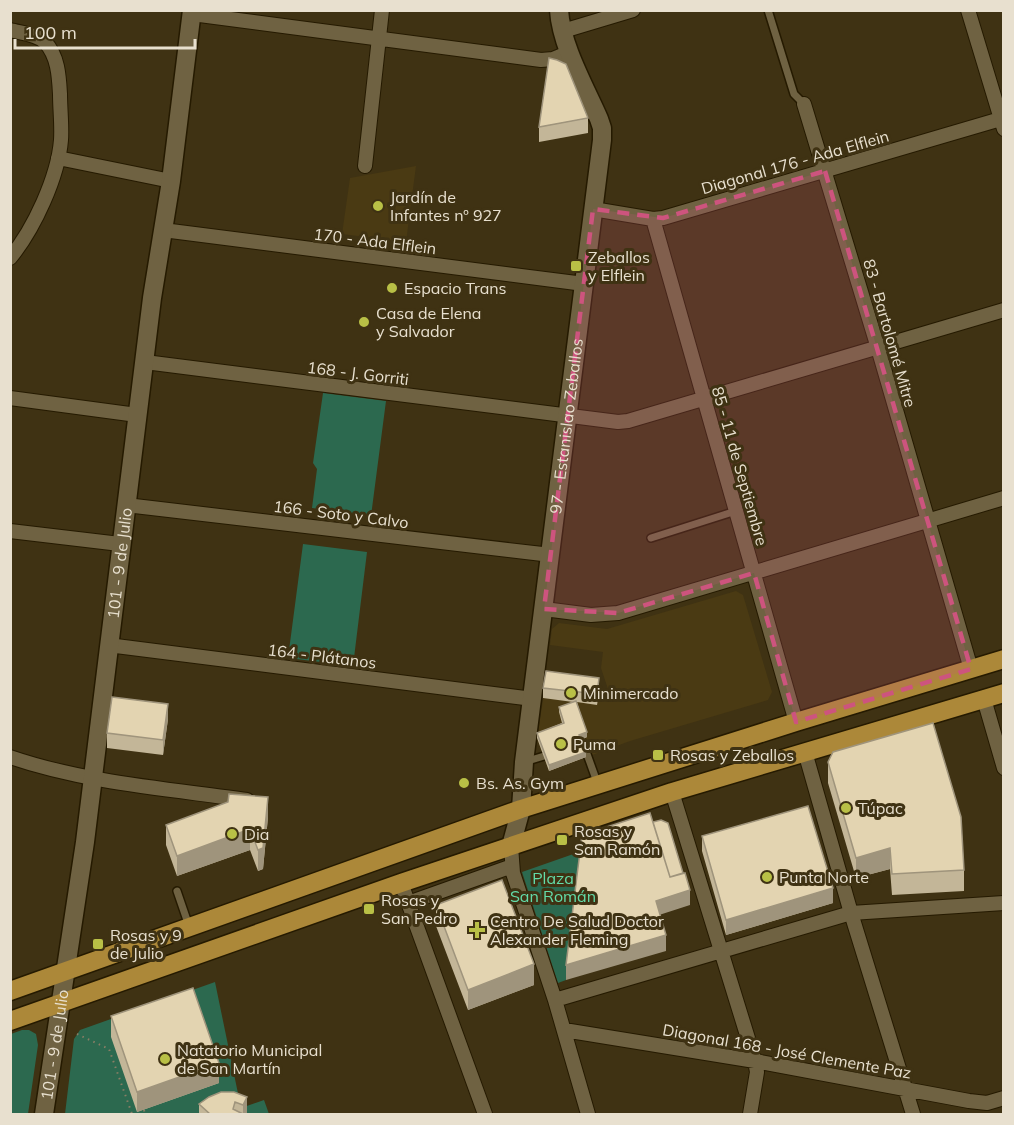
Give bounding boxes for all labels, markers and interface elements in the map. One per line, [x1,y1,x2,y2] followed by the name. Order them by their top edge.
[15,12,195,50] scale bar
[24,21,77,44] text: 100 m
[699,126,891,198] street label: Diagonal 176 - Ada Elflein
[390,187,502,225] place label: Jardín de Infantes nº 927
[371,199,385,213] marker: Jardín de Infantes nº 927
[313,224,437,258] street label: 170 - Ada Elflein
[588,247,650,285] place label: Zeballos y Elflein
[859,257,921,409] street label: 83 - Bartolomé Mitre
[569,259,583,273] marker: Zeballos y Elflein
[404,278,507,298] place label: Espacio Trans
[385,281,399,295] marker: Espacio Trans
[376,303,481,341] place label: Casa de Elena y Salvador
[357,315,371,329] marker: Casa de Elena y Salvador
[545,337,587,515] street label: 97 - Estanislao Zeballos
[306,357,410,389] street label: 168 - J. Gorriti
[708,384,772,548] street label: 85 - 11 de Septiembre
[272,496,410,532] street label: 166 - Soto y Calvo
[103,507,136,620] street label: 101 - 9 de Julio
[266,639,378,673] street label: 164 - Plátanos
[583,683,678,703] place label: Minimercado
[564,686,578,700] marker: Minimercado
[573,734,616,754] place label: Puma
[554,737,568,751] marker: Puma
[670,745,794,765] place label: Rosas y Zeballos
[651,748,665,762] marker: Rosas y Zeballos
[476,773,564,793] place label: Bs. As. Gym
[457,776,471,790] marker: Bs. As. Gym
[858,798,903,818] place label: Túpac
[839,801,853,815] marker: Túpac
[574,821,660,859] place label: Rosas y San Ramón
[244,824,269,844] place label: Dia
[225,827,239,841] marker: Dia
[555,833,569,847] marker: Rosas y San Ramón
[779,867,869,887] place label: Punta Norte
[510,868,596,906] park label: Plaza San Román
[760,870,774,884] marker: Punta Norte
[381,890,457,928] place label: Rosas y San Pedro
[362,902,376,916] marker: Rosas y San Pedro
[490,911,664,949] place label: Centro De Salud Doctor Alexander Fleming
[468,921,486,939] marker: Centro De Salud Doctor Alexander Fleming
[110,925,182,963] place label: Rosas y 9 de Julio
[91,937,105,951] marker: Rosas y 9 de Julio
[36,988,73,1101] street label: 101 - 9 de Julio
[661,1019,913,1083] street label: Diagonal 168 - José Clemente Paz
[177,1040,322,1078] place label: Natatorio Municipal de San Martín
[158,1052,172,1066] marker: Natatorio Municipal de San Martín

